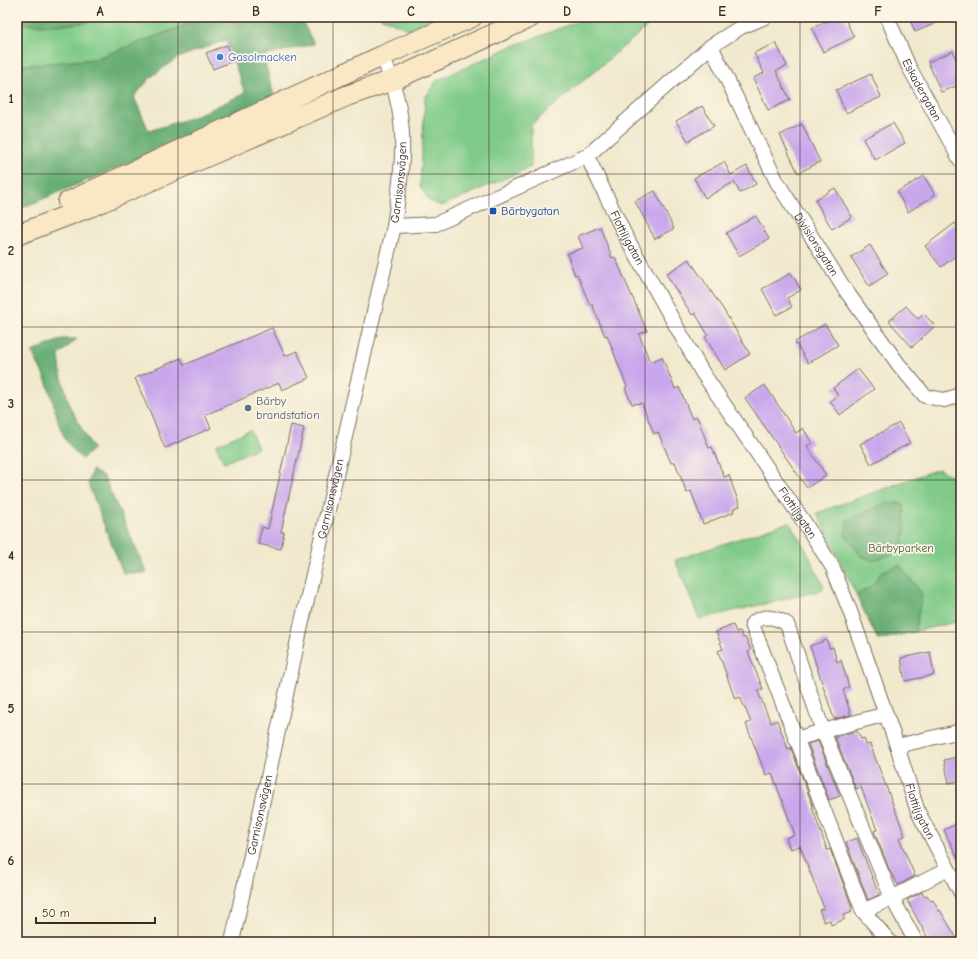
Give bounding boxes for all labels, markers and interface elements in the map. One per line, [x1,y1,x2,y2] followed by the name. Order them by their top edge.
[96,4,104,19] text: A
[252,4,260,19] text: B
[407,4,415,19] text: C
[563,4,571,19] text: D
[718,4,726,19] text: E
[874,4,882,19] text: F
[228,50,297,64] place label: Gasolmacken
[215,52,225,62] marker: Gasolmacken
[899,57,945,124] street label: Eskadergatan
[8,91,14,106] text: 1
[387,142,409,224] street label: Garnisonsvägen
[501,204,559,218] place label: Bärbygatan
[488,206,498,216] marker: Bärbygatan
[607,208,647,267] street label: Flottiljgatan
[791,210,842,279] street label: Divisionsgatan
[8,243,14,258] text: 2
[256,394,320,422] place label: Bärby brandstation
[8,396,14,411] text: 3
[243,403,253,413] marker: Bärby brandstation
[314,457,347,540] street label: Garnisonsvägen
[775,484,820,541] street label: Flottiljgatan
[868,541,934,555] park label: Bärbyparken
[8,548,14,563] text: 4
[8,701,15,716] text: 5
[244,773,275,857] street label: Garnisonsvägen
[902,782,938,841] street label: Flottiljgatan
[8,853,15,868] text: 6
[36,899,155,925] scale bar
[42,906,70,920] text: 50 m

